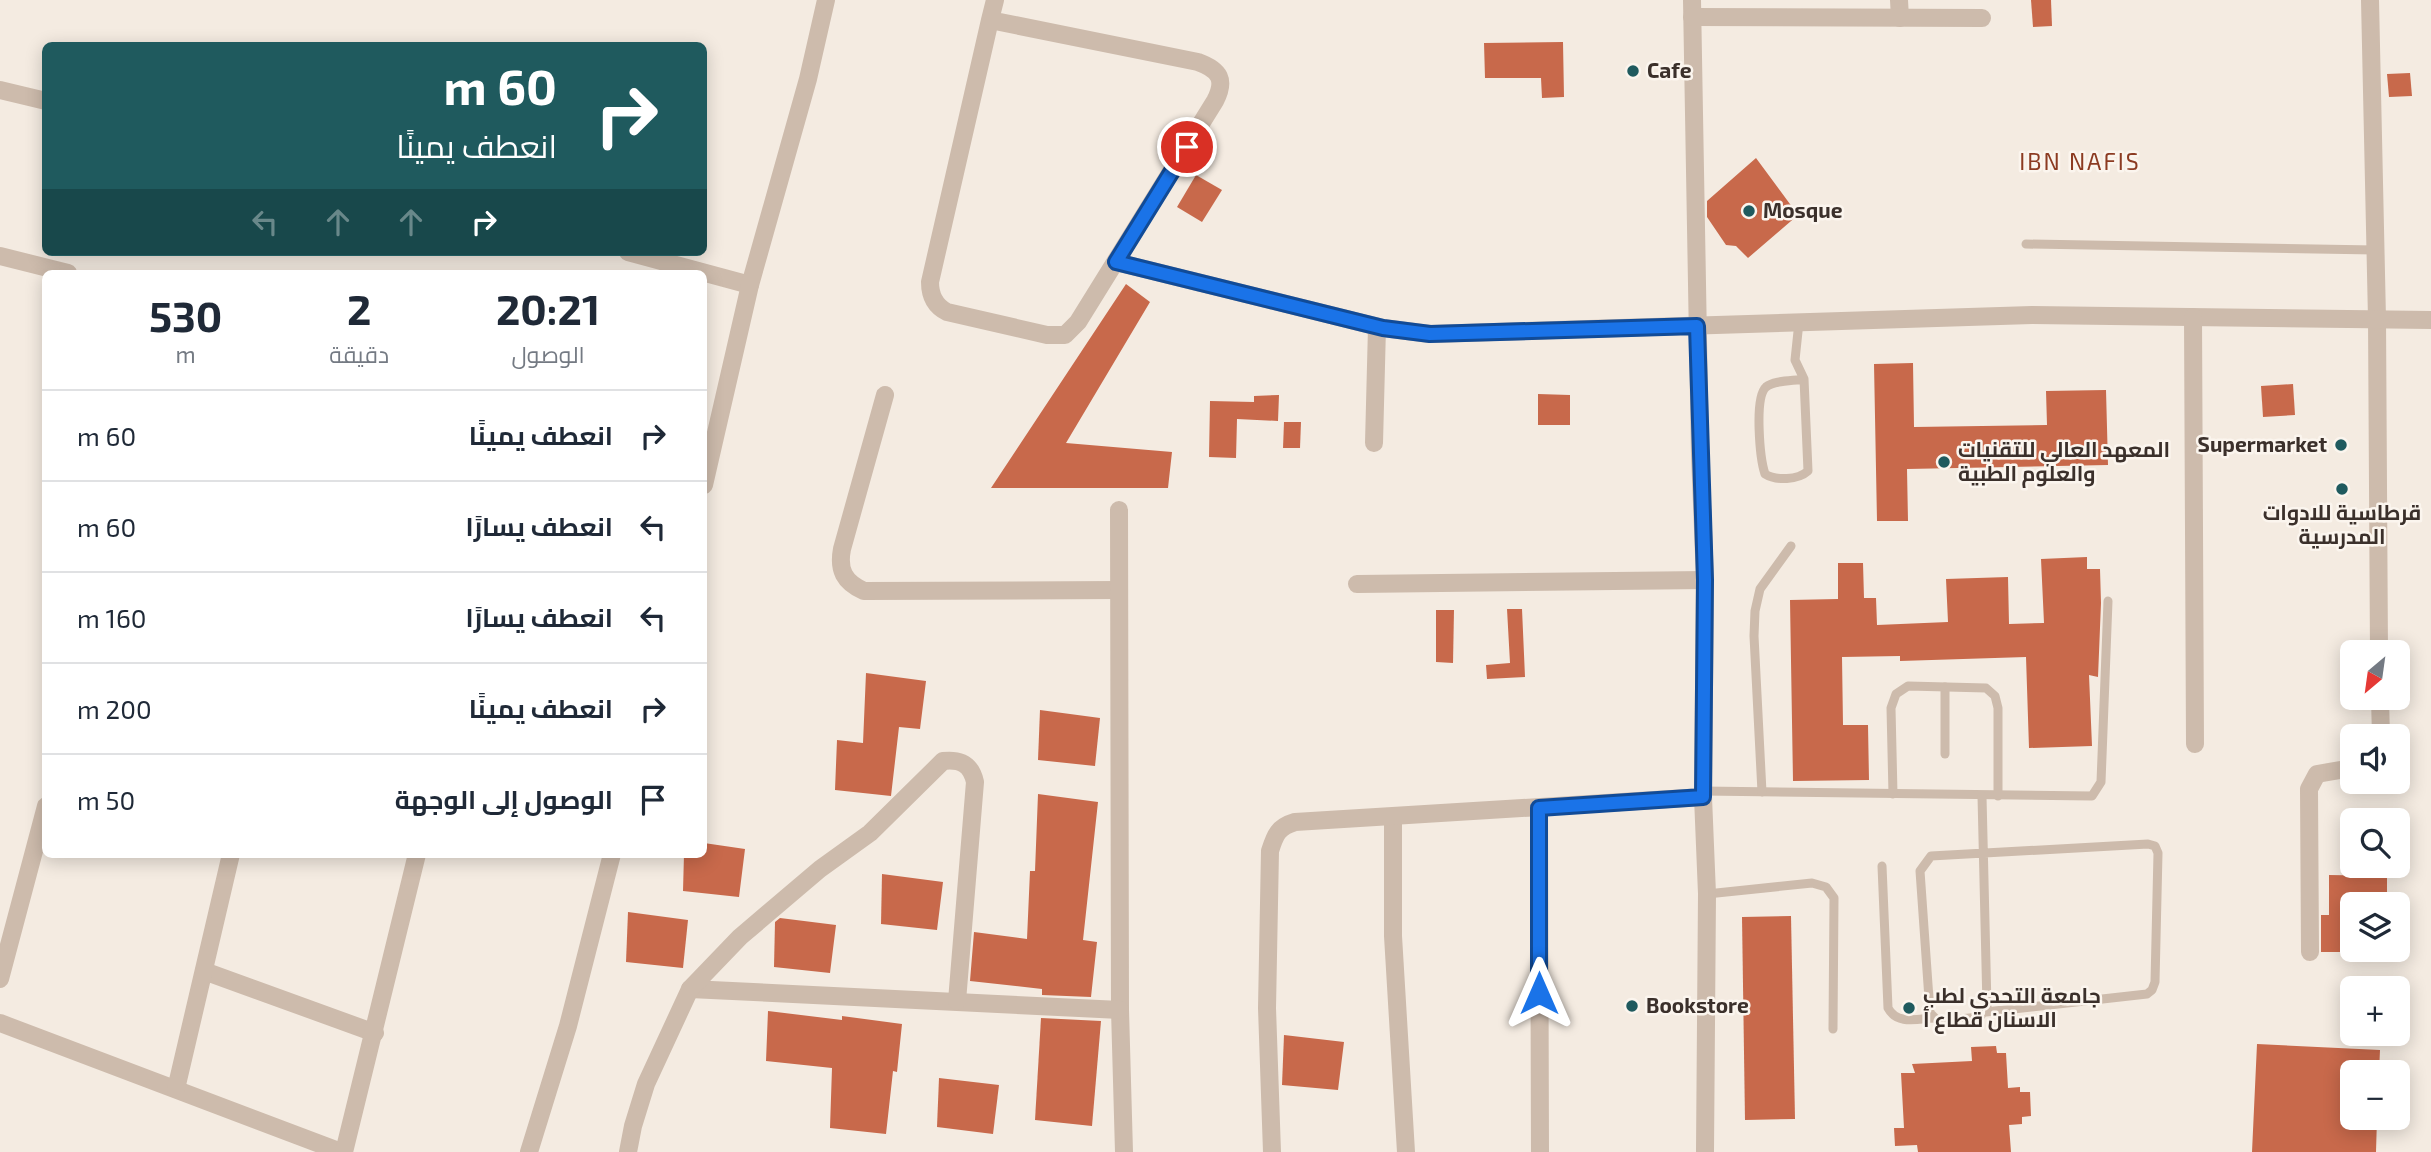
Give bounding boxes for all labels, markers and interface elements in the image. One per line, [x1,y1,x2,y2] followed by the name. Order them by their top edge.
[443,56,557,115] text: 60 m
[1647,57,1692,82] place label: Cafe
[1625,63,1641,79] marker: Cafe
[581,70,672,161] icon: right
[1157,117,1217,177] pin
[396,126,557,164] text: انعطف يمينًا
[1168,128,1206,166] icon: arrive
[2019,147,2141,175] district label: IBN NAFIS
[1763,197,1843,222] place label: Mosque
[246,203,284,241] icon: left
[319,203,357,241] icon: ahead
[392,203,430,241] icon: ahead
[465,203,503,241] icon: right
[1741,203,1757,219] marker: Mosque
[347,283,371,333] text: 2
[496,283,600,333] text: 20:21
[149,290,222,340] text: 530
[176,340,196,368] text: m
[329,340,389,368] text: دقيقة
[511,340,585,368] text: الوصول
[634,417,672,455] icon: right
[469,419,613,450] text: انعطف يمينًا
[77,420,136,451] text: 60 m
[2198,431,2327,456] place label: Supermarket
[1958,436,2170,488] place label: المعهد العالي للتقنيات والعلوم الطبية
[2333,437,2349,453] marker: Supermarket
[1936,454,1952,470] marker: المعهد العالي للتقنيات والعلوم الطبية
[2334,481,2350,497] marker: قرطاسية للادوات المدرسية
[2263,499,2421,549] place label: قرطاسية للادوات المدرسية
[634,508,672,546] icon: left
[466,510,613,541] text: انعطف يسارًا
[77,511,136,542] text: 60 m
[634,599,672,637] icon: left
[466,601,613,632] text: انعطف يسارًا
[77,602,147,633] text: 160 m
[2340,640,2410,710] north arrow
[2340,640,2410,1130] map controls
[634,690,672,728] icon: right
[469,692,613,723] text: انعطف يمينًا
[77,693,152,724] text: 200 m
[2340,724,2410,794] button: sound
[634,781,672,819] icon: arrive
[395,783,613,814] text: الوصول إلى الوجهة
[77,784,135,815] text: 50 m
[2340,808,2410,878] button: search
[2340,892,2410,962] button: layers
[1502,956,1576,1030] position arrow
[2340,976,2410,1046] button: +
[1923,982,2101,1034] place label: جامعة التحدي لطب الاسنان قطاع أ
[1646,992,1749,1017] place label: Bookstore
[1624,998,1640,1014] marker: Bookstore
[1901,1000,1917,1016] marker: جامعة التحدي لطب الاسنان قطاع أ
[2340,1060,2410,1130] button: −

